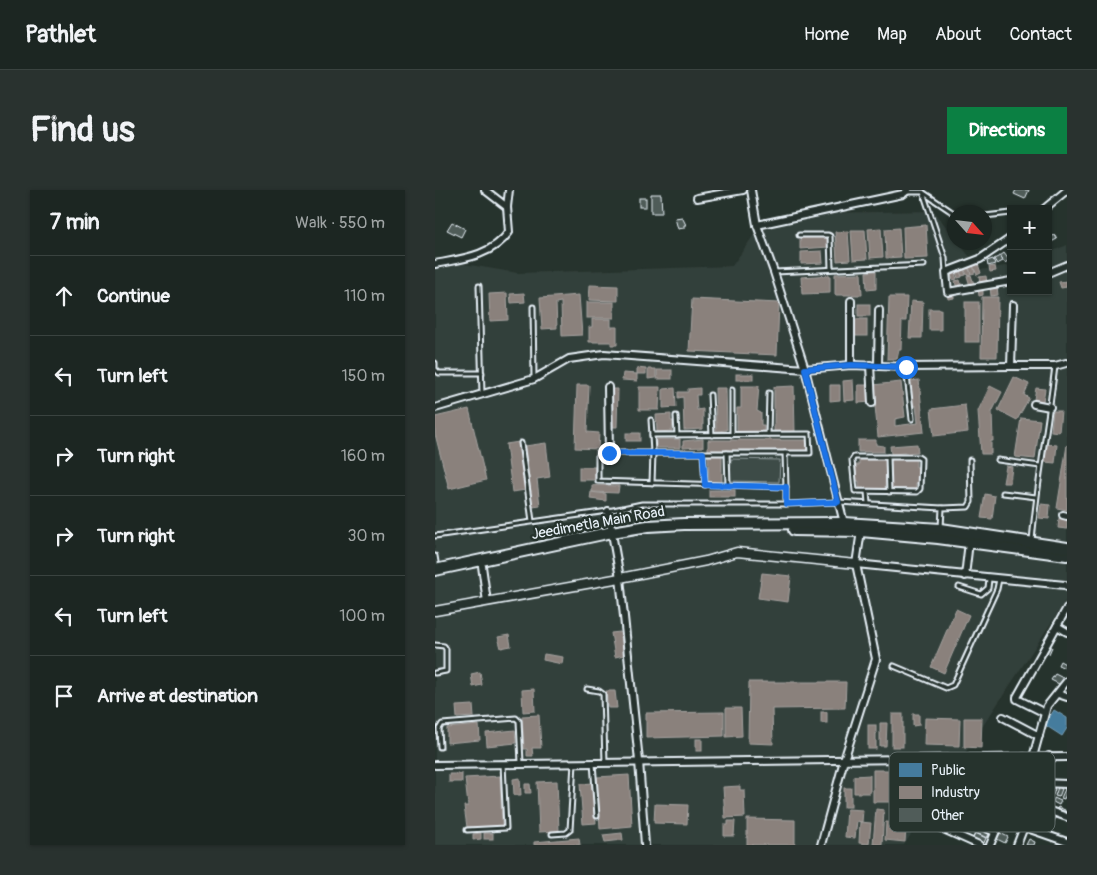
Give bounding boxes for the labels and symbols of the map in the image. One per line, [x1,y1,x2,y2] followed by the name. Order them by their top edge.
[947,205,992,250] north arrow
[895,356,918,379] route start
[598,442,621,465] route end
[530,502,666,544] street label: Jeedimetla Main Road
[889,752,1055,832] legend
[931,762,966,779] text: Public
[931,784,980,801] text: Industry
[931,807,964,824] text: Other

